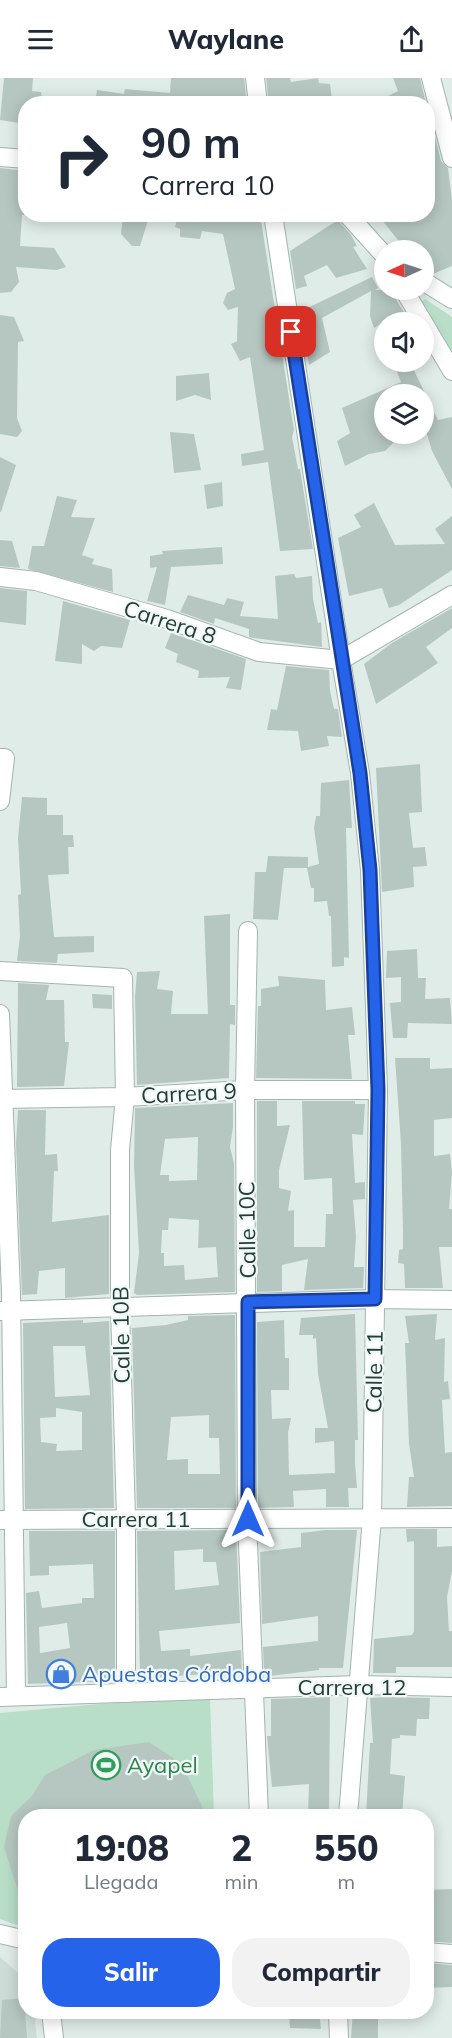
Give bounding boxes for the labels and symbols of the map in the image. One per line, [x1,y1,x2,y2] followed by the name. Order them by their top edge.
[374,240,434,300] north arrow
[265,306,316,357] pin
[120,594,220,650] street label: Carrera 8
[140,1077,238,1109] street label: Carrera 9
[232,1181,262,1279] street label: Calle 10C
[106,1286,136,1384] street label: Calle 10B
[359,1331,389,1413] street label: Calle 11
[216,1487,280,1551] position arrow
[82,1505,190,1533] street label: Carrera 11
[45,1658,77,1690] shop icon: Apuestas Córdoba
[82,1660,271,1688] place label: Apuestas Córdoba
[298,1673,406,1701] street label: Carrera 12
[90,1749,122,1781] sports icon: Ayapel
[127,1751,198,1779] place label: Ayapel

